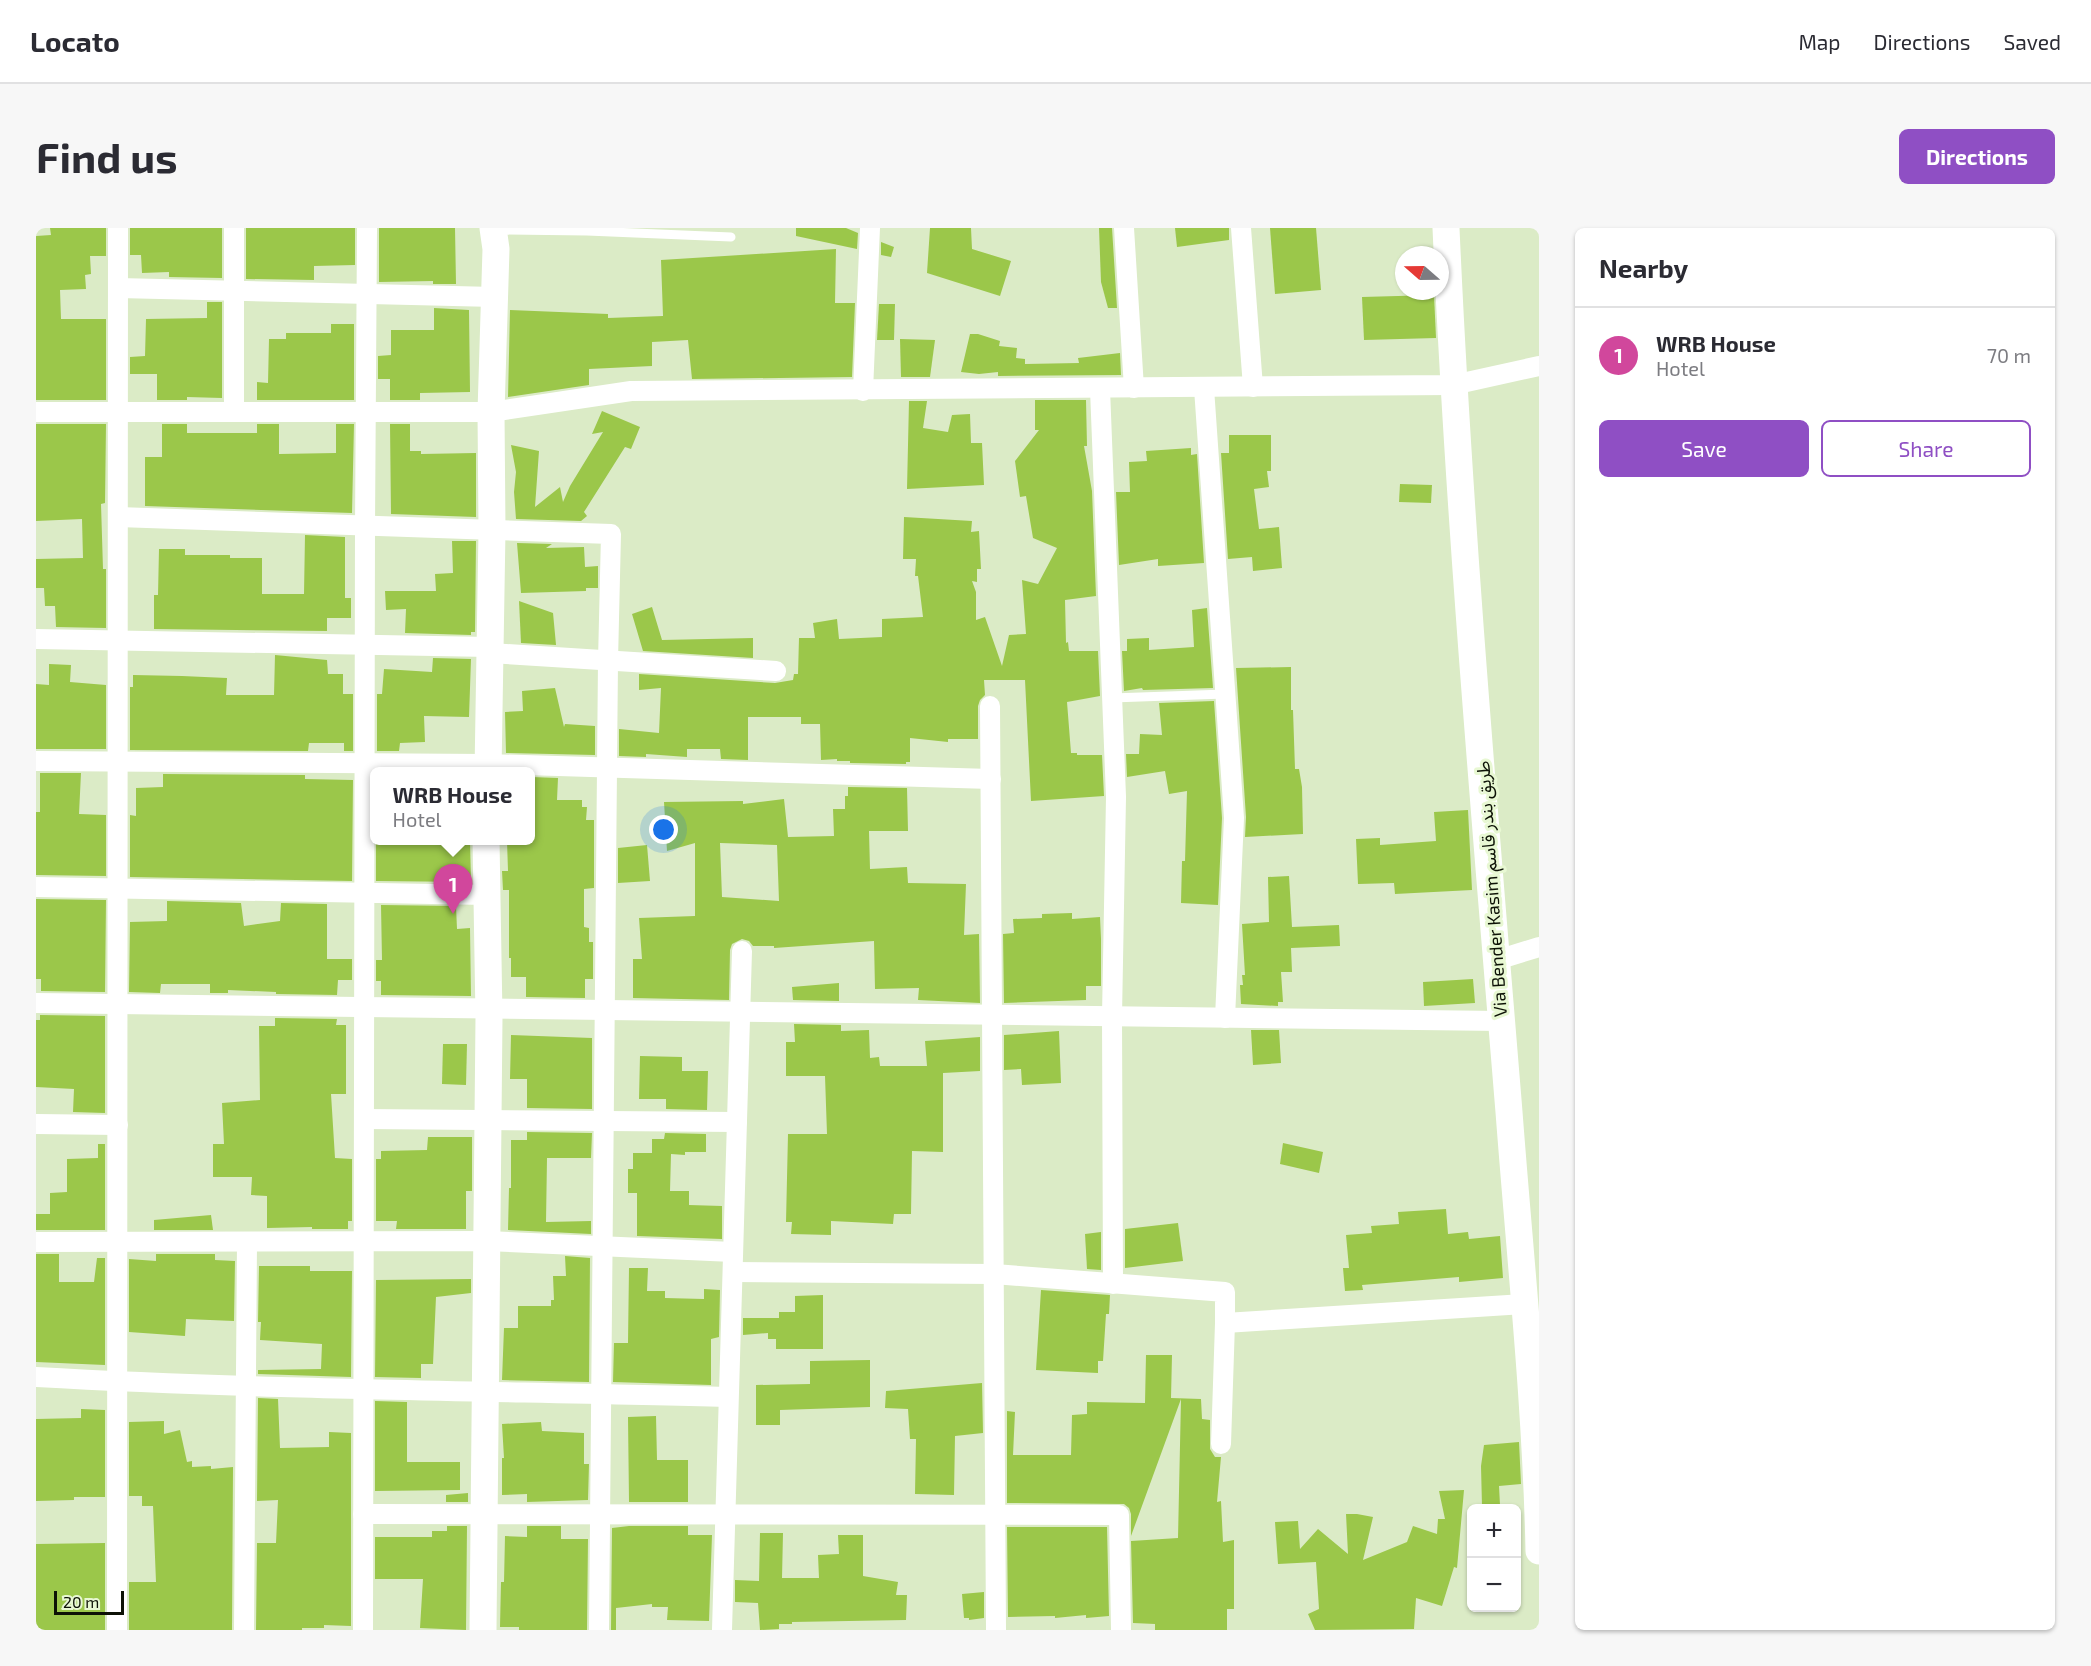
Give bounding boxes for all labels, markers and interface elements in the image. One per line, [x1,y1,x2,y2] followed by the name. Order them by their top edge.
[30,24,120,58] text: Locato
[1798,29,1841,54] text: Map
[1874,29,1970,54] text: Directions
[2003,29,2061,54] text: Saved
[1899,129,2055,184] button: Directions
[36,131,178,181] text: Find us
[1395,246,1449,300] north arrow
[1599,252,1688,283] text: Nearby
[1656,330,1776,356] text: WRB House
[1614,343,1623,367] text: 1
[1987,343,2031,367] text: 70 m
[1656,356,1705,380] text: Hotel
[1599,420,1809,477] button: Save
[1821,420,2031,477] button: Share
[1471,760,1514,1018] street label: Via Bender Kasim طريق بندر قاسم
[370,767,535,845] popup
[393,781,512,807] text: WRB House
[393,807,442,831] text: Hotel
[649,815,678,844] your location
[434,864,472,914] pin: 1
[1467,1504,1521,1612] map controls
[1467,1504,1521,1558] button: +
[1467,1558,1521,1612] button: −
[54,1588,124,1616] scale bar
[63,1592,99,1611] text: 20 m

